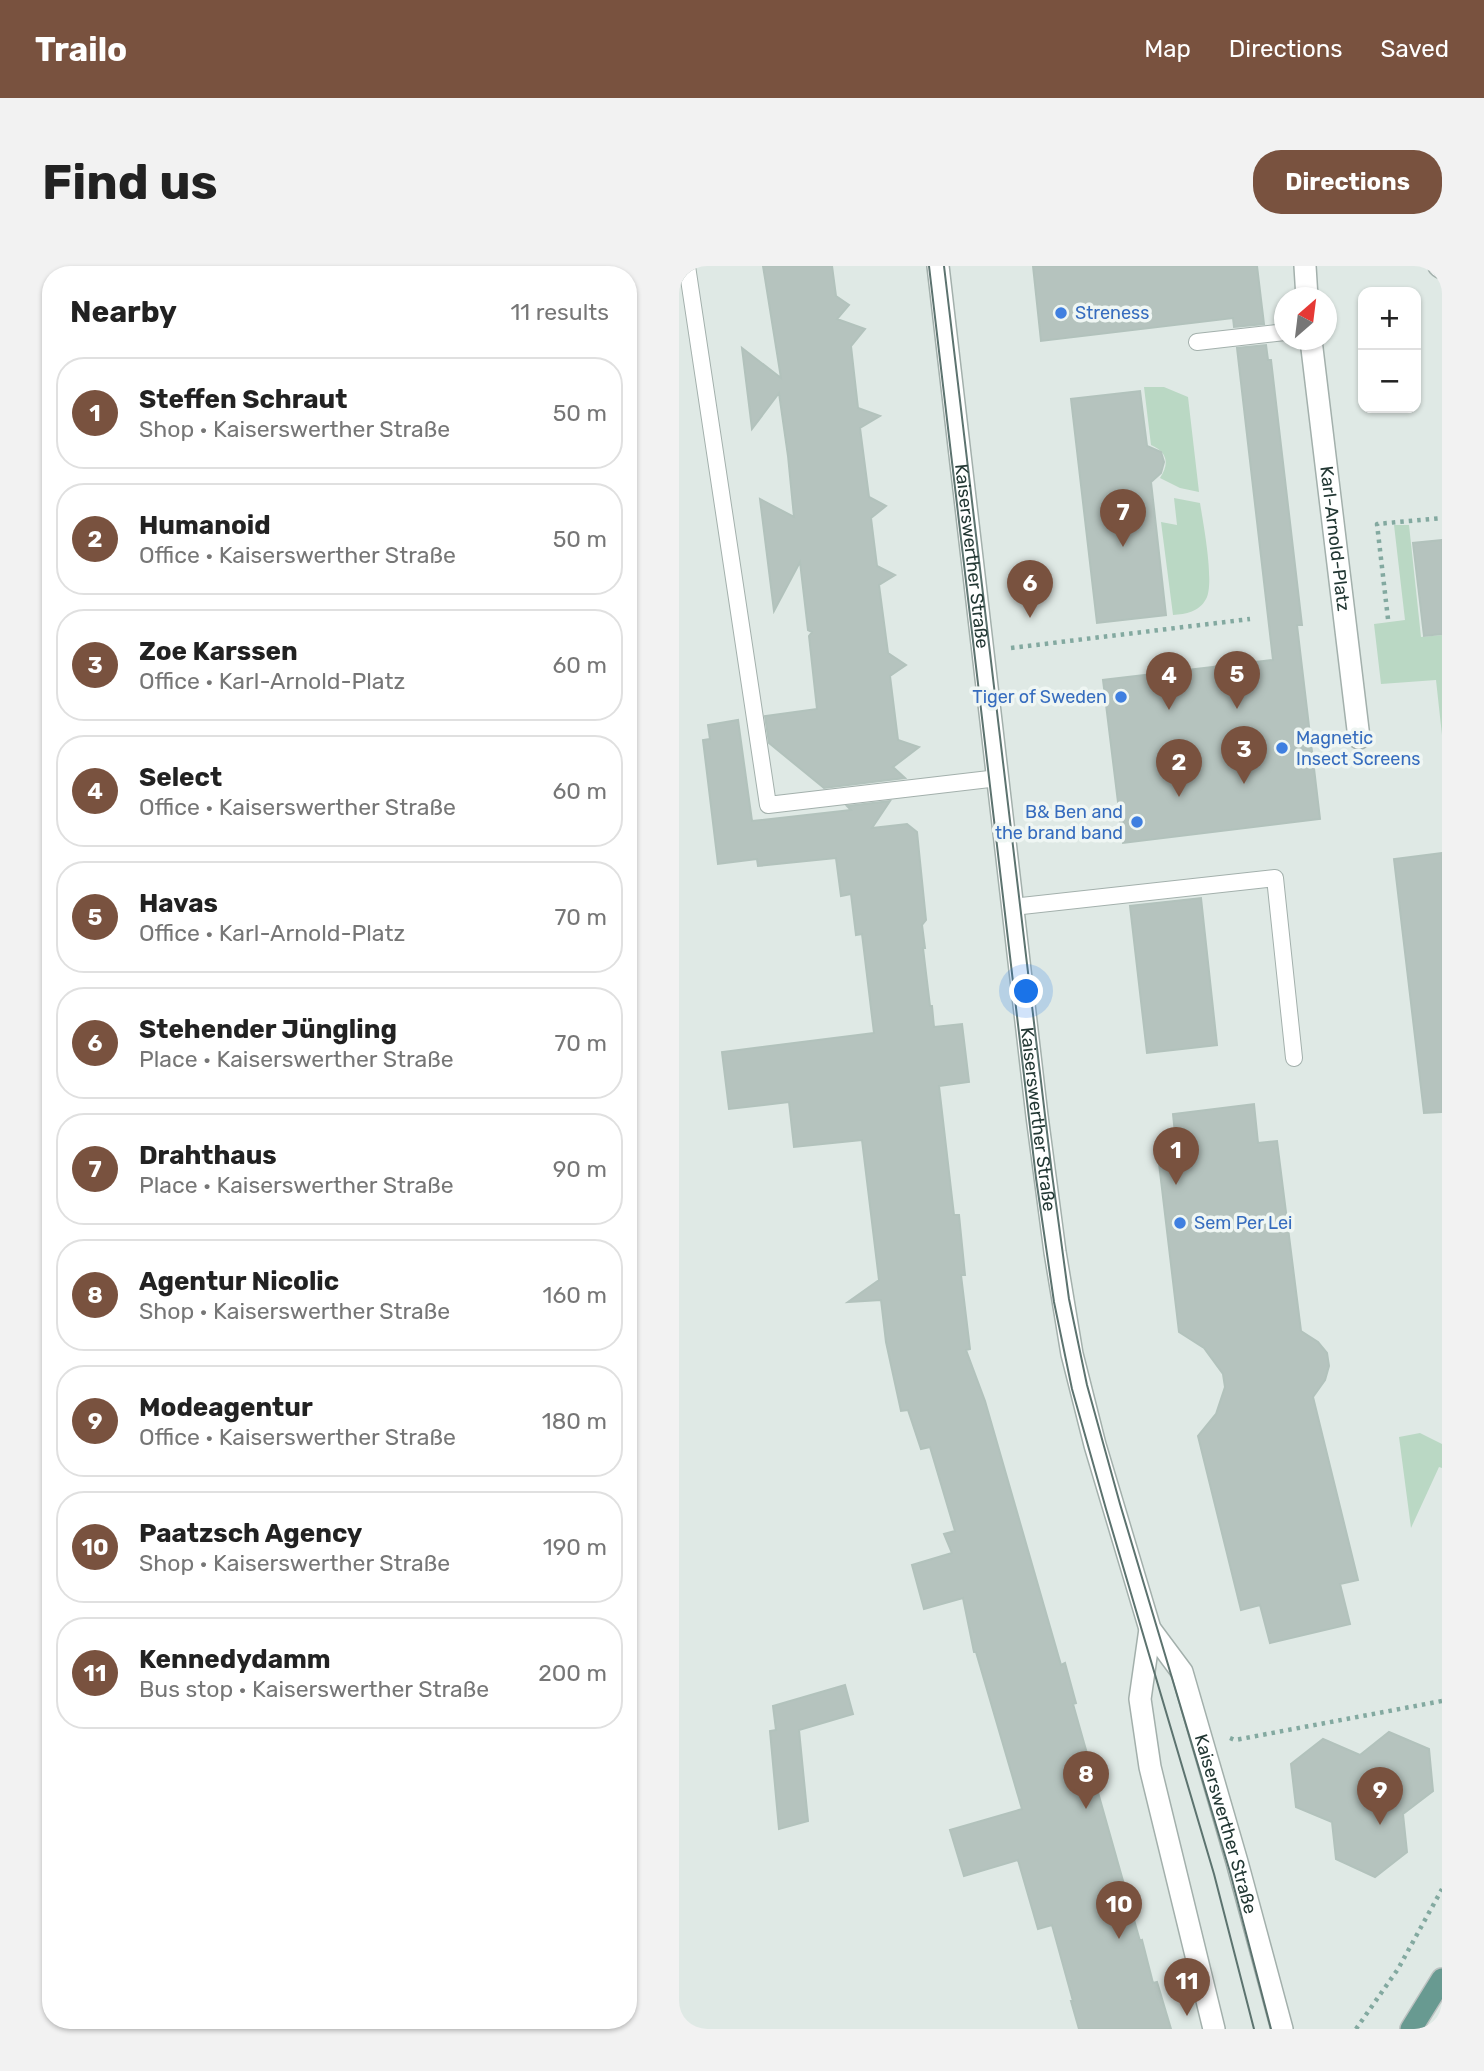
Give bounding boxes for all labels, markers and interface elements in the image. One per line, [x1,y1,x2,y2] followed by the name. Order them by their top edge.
[35,30,127,69] text: Trailo
[1144,35,1191,63] text: Map
[1229,35,1342,63] text: Directions
[1380,35,1449,63] text: Saved
[1253,150,1442,214] button: Directions
[42,153,218,211] text: Find us
[1274,287,1337,350] north arrow
[1358,287,1421,413] map controls
[1358,287,1421,350] button: +
[70,294,177,330] text: Nearby
[510,298,609,326] text: 11 results
[1075,302,1149,324] place label: Streness
[1053,305,1069,321] marker: Streness
[1358,350,1421,413] button: −
[139,384,347,415] text: Steffen Schraut
[89,399,101,427] text: 1
[553,399,607,427] text: 50 m
[139,415,450,443] text: Shop · Kaiserswerther Straße
[950,463,993,650] street label: Kaiserswerther Straße
[1315,465,1355,612] street label: Karl-Arnold-Platz
[1100,489,1146,547] pin: 7
[139,510,271,541] text: Humanoid
[88,525,102,553] text: 2
[553,525,607,553] text: 50 m
[139,541,456,569] text: Office · Kaiserswerther Straße
[1007,560,1053,618] pin: 6
[139,636,298,667] text: Zoe Karssen
[87,651,103,679] text: 3
[552,651,607,679] text: 60 m
[1214,651,1260,709] pin: 5
[1146,652,1192,710] pin: 4
[139,667,405,695] text: Office · Karl-Arnold-Platz
[972,686,1107,708] place label: Tiger of Sweden
[1113,689,1129,705] marker: Tiger of Sweden
[1221,726,1267,784] pin: 3
[1296,727,1421,770] place label: Magnetic Insect Screens
[1156,739,1202,797] pin: 2
[1274,740,1290,756] marker: Magnetic Insect Screens
[139,762,222,793] text: Select
[87,777,103,805] text: 4
[552,777,607,805] text: 60 m
[139,793,456,821] text: Office · Kaiserswerther Straße
[995,801,1123,844] place label: B& Ben and the brand band
[1129,814,1145,830] marker: B& Ben and the brand band
[139,888,218,919] text: Havas
[88,903,102,931] text: 5
[555,903,607,931] text: 70 m
[139,919,405,947] text: Office · Karl-Arnold-Platz
[1009,974,1043,1008] your location
[139,1014,397,1045] text: Stehender Jüngling
[1016,1026,1061,1213] street label: Kaiserswerther Straße
[88,1029,102,1057] text: 6
[555,1029,607,1057] text: 70 m
[139,1045,454,1073] text: Place · Kaiserswerther Straße
[1153,1127,1199,1185] pin: 1
[139,1140,277,1171] text: Drahthaus
[88,1155,102,1183] text: 7
[553,1155,607,1183] text: 90 m
[139,1171,454,1199] text: Place · Kaiserswerther Straße
[1194,1212,1292,1234] place label: Sem Per Lei
[1172,1215,1188,1231] marker: Sem Per Lei
[139,1266,339,1297] text: Agentur Nicolic
[87,1281,103,1309] text: 8
[543,1281,607,1309] text: 160 m
[139,1297,450,1325] text: Shop · Kaiserswerther Straße
[139,1392,313,1423] text: Modeagentur
[88,1407,102,1435] text: 9
[542,1407,607,1435] text: 180 m
[139,1423,456,1451] text: Office · Kaiserswerther Straße
[139,1518,362,1549] text: Paatzsch Agency
[81,1533,109,1561] text: 10
[543,1533,607,1561] text: 190 m
[139,1549,450,1577] text: Shop · Kaiserswerther Straße
[139,1644,331,1675] text: Kennedydamm
[84,1659,106,1687] text: 11
[538,1659,607,1687] text: 200 m
[139,1675,489,1703] text: Bus stop · Kaiserswerther Straße
[1190,1732,1261,1916] street label: Kaiserswerther Straße
[1063,1751,1109,1809] pin: 8
[1357,1767,1403,1825] pin: 9
[1096,1881,1142,1939] pin: 10
[1164,1958,1210,2016] pin: 11

